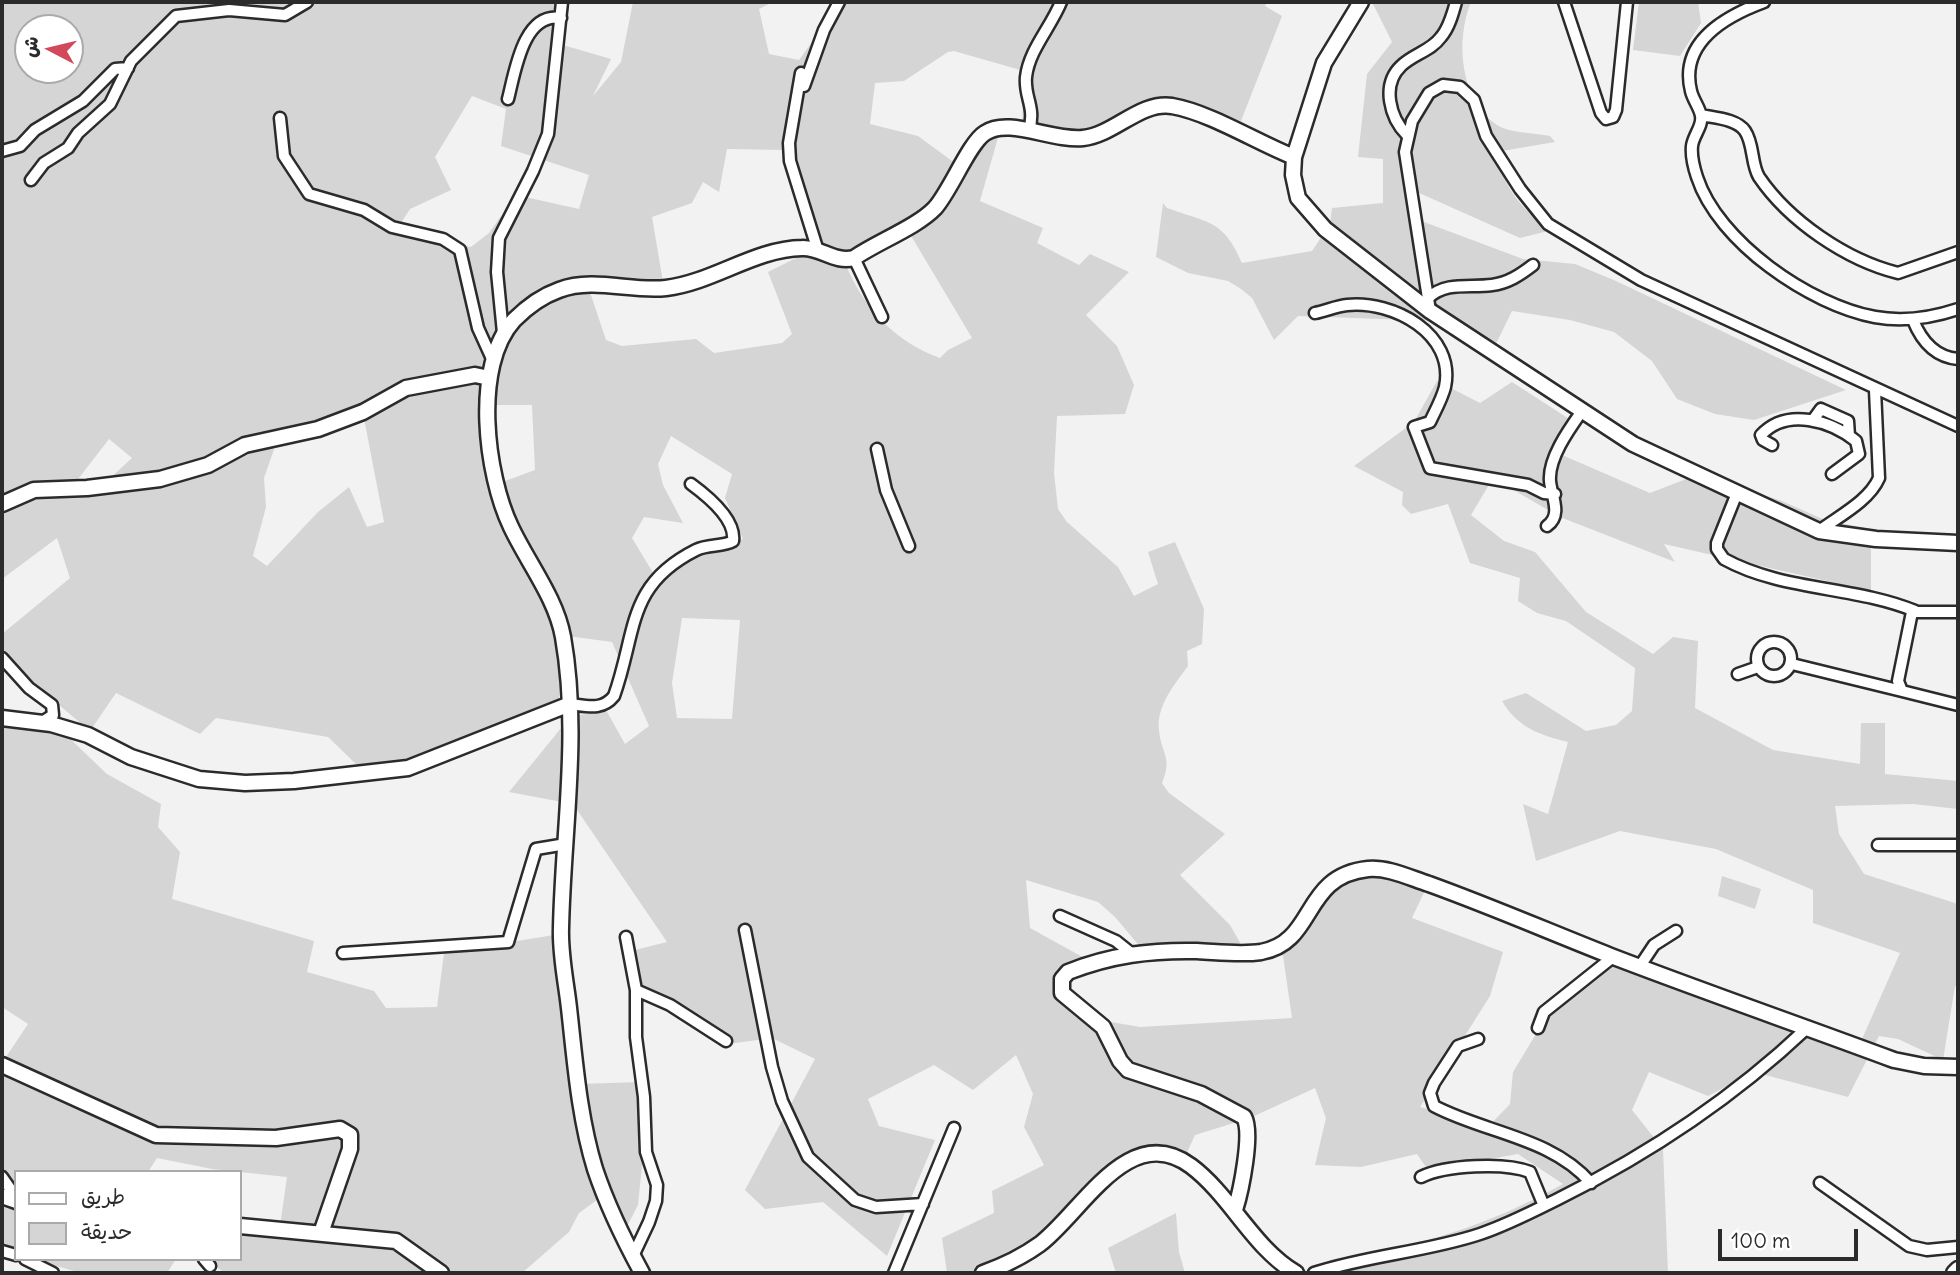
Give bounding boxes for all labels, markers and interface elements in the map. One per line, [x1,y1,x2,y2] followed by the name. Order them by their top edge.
[14,14,84,84] north arrow
[17,35,43,59] text: ش
[14,1170,242,1261] legend
[81,1183,125,1210] text: طريق
[1722,1216,1862,1260] scale bar
[81,1218,132,1245] text: حديقة
[1731,1227,1790,1254] text: 100 m

